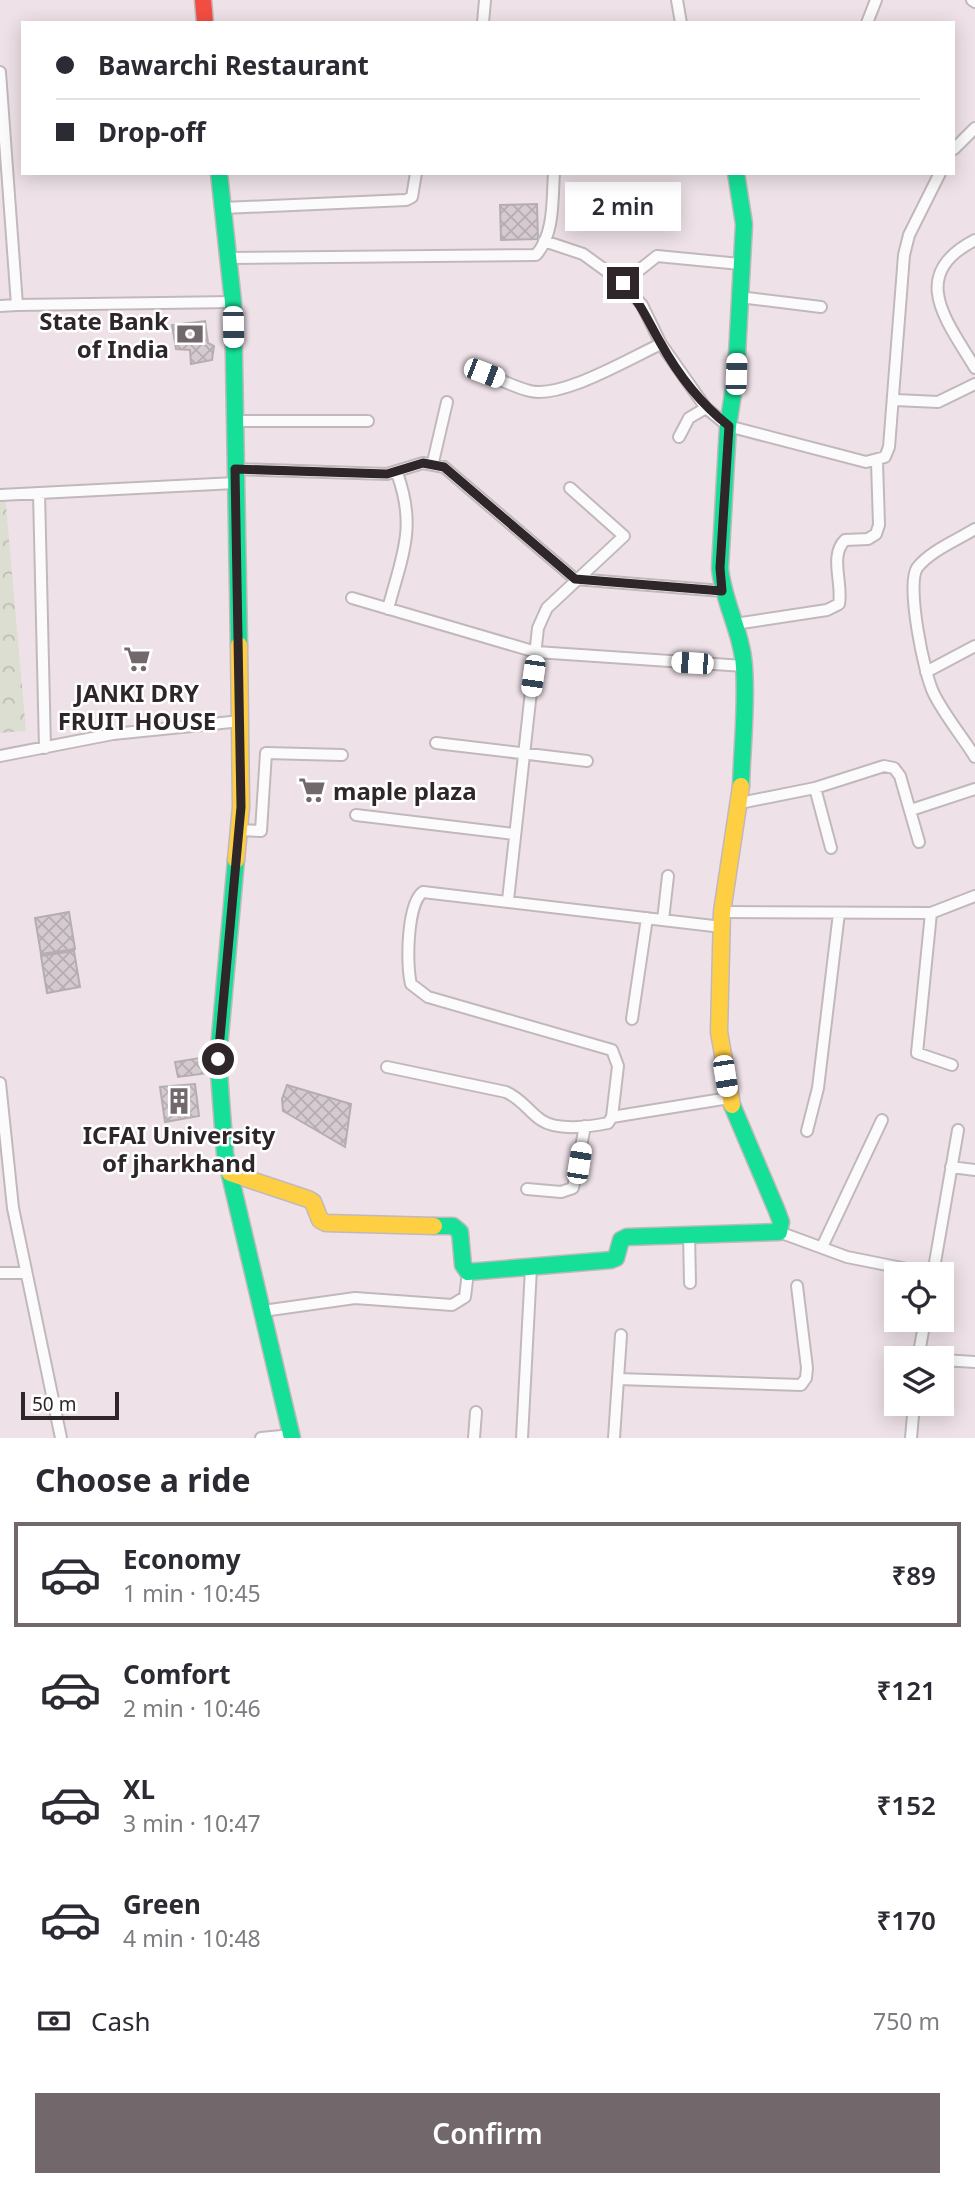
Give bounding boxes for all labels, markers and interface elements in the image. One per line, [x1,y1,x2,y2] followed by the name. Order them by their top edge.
[98,47,369,83] text: Bawarchi Restaurant
[98,114,205,150] text: Drop-off
[565,182,681,230] callout: 2 min
[592,190,654,222] text: 2 min
[607,267,639,299] route end
[39,304,169,365] place label: State Bank of India
[223,306,244,348] car
[175,319,205,349] bank icon: State Bank of India
[725,353,748,395] car
[461,356,508,390] car
[122,644,152,674] supermarket icon: JANKI DRY FRUIT HOUSE
[671,651,714,675] car
[520,654,547,698] car
[58,676,216,737] place label: JANKI DRY FRUIT HOUSE
[333,774,477,807] place label: maple plaza
[297,775,327,805] supermarket icon: maple plaza
[202,1043,234,1075] route start
[712,1054,739,1098] car
[164,1086,194,1116] building icon: ICFAI University of jharkhand
[83,1118,276,1179] place label: ICFAI University of jharkhand
[566,1141,593,1185] car
[884,1262,954,1416] map controls
[884,1262,954,1332] button: locate
[884,1346,954,1416] button: layers
[21,1389,119,1421] scale bar
[32,1391,76,1417] text: 50 m
[35,1458,251,1501] text: Choose a ride
[123,1541,241,1577] text: Economy
[39,1543,102,1606] icon: car
[891,1557,936,1593] text: ₹89
[123,1577,261,1609] text: 1 min · 10:45
[123,1656,231,1692] text: Comfort
[39,1658,102,1721] icon: car
[877,1672,936,1708] text: ₹121
[123,1692,261,1724] text: 2 min · 10:46
[123,1771,155,1807] text: XL
[39,1773,102,1836] icon: car
[877,1787,936,1823] text: ₹152
[123,1807,261,1839] text: 3 min · 10:47
[123,1886,201,1922] text: Green
[39,1888,102,1951] icon: car
[877,1902,936,1938] text: ₹170
[123,1922,261,1954] text: 4 min · 10:48
[35,2002,73,2040] icon: cash
[91,2003,151,2039] text: Cash
[873,2005,940,2037] text: 750 m
[35,2093,940,2173] button: Confirm

